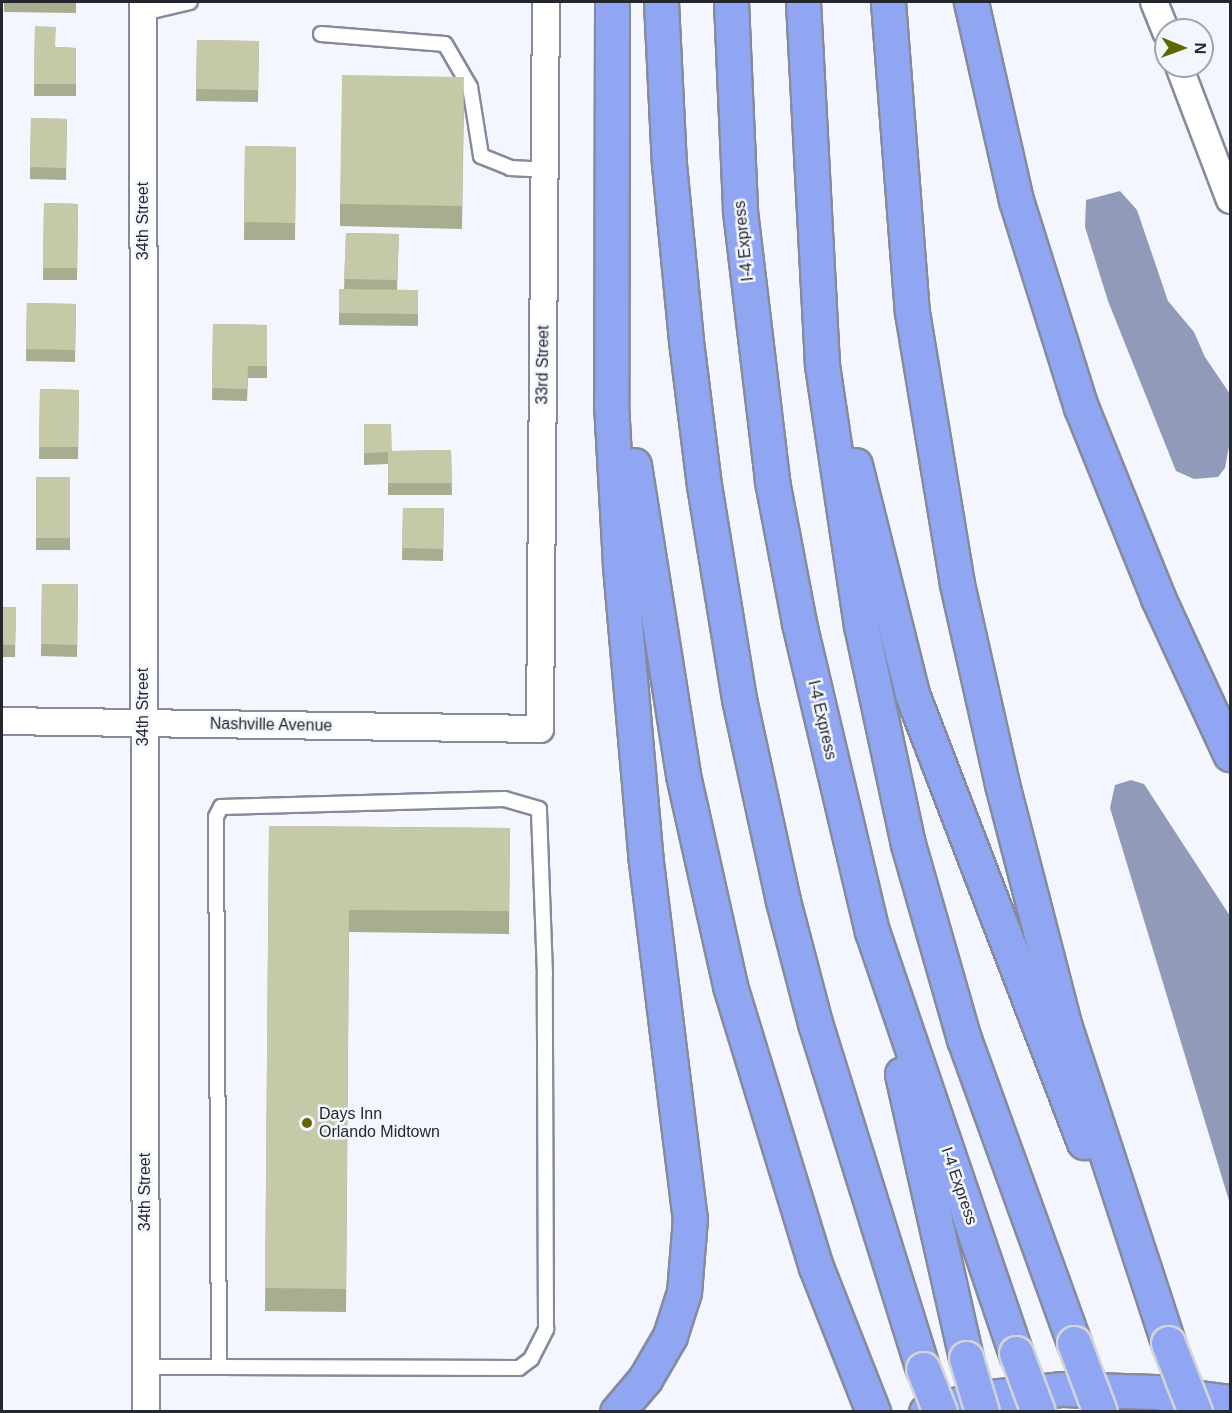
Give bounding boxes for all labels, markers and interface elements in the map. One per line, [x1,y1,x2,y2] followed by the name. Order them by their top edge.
[1154,18,1214,78] north arrow
[1192,42,1209,54] text: N
[133,182,153,260] street label: 34th Street
[730,200,758,282] street label: I-4 Express
[533,325,553,405] street label: 33rd Street
[133,668,153,746] street label: 34th Street
[804,678,840,762] street label: I-4 Express
[209,714,333,736] street label: Nashville Avenue
[319,1104,440,1142] place label: Days Inn Orlando Midtown
[300,1116,314,1130] marker: Days Inn Orlando Midtown
[937,1145,981,1227] street label: I-4 Express
[135,1153,155,1231] street label: 34th Street

